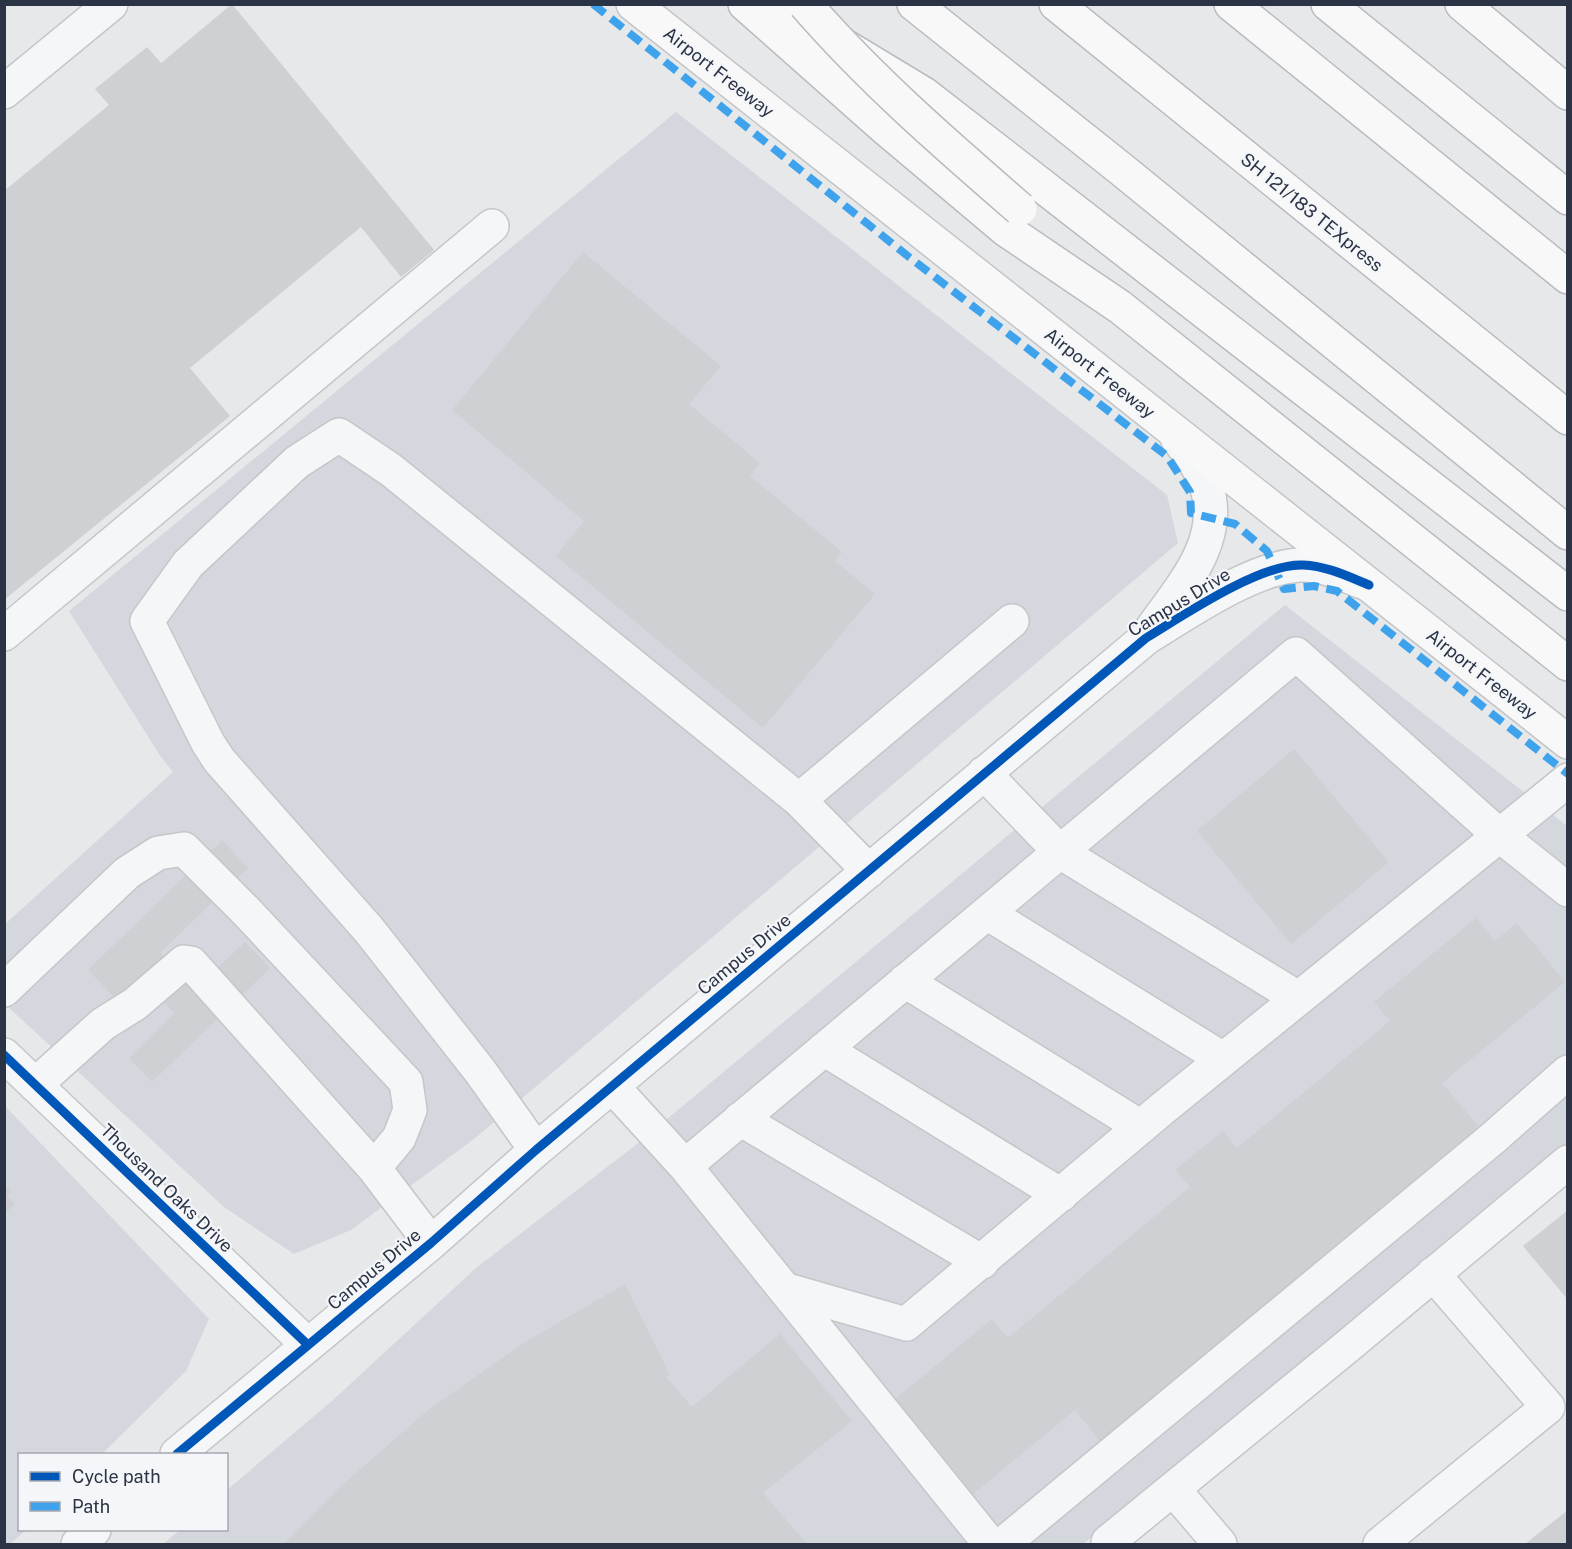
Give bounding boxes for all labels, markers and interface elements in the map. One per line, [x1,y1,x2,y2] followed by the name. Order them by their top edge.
[660,22,779,122] street label: Airport Freeway
[1237,148,1387,276] street label: SH 121/183 TEXpress
[1041,323,1160,423] street label: Airport Freeway
[1124,563,1234,641] street label: Campus Drive
[1423,624,1542,724] street label: Airport Freeway
[693,909,795,999] street label: Campus Drive
[97,1119,237,1257] street label: Thousand Oaks Drive
[323,1224,425,1314] street label: Campus Drive
[18,1453,228,1531] legend
[72,1466,161,1487] text: Cycle path
[72,1496,110,1517] text: Path

